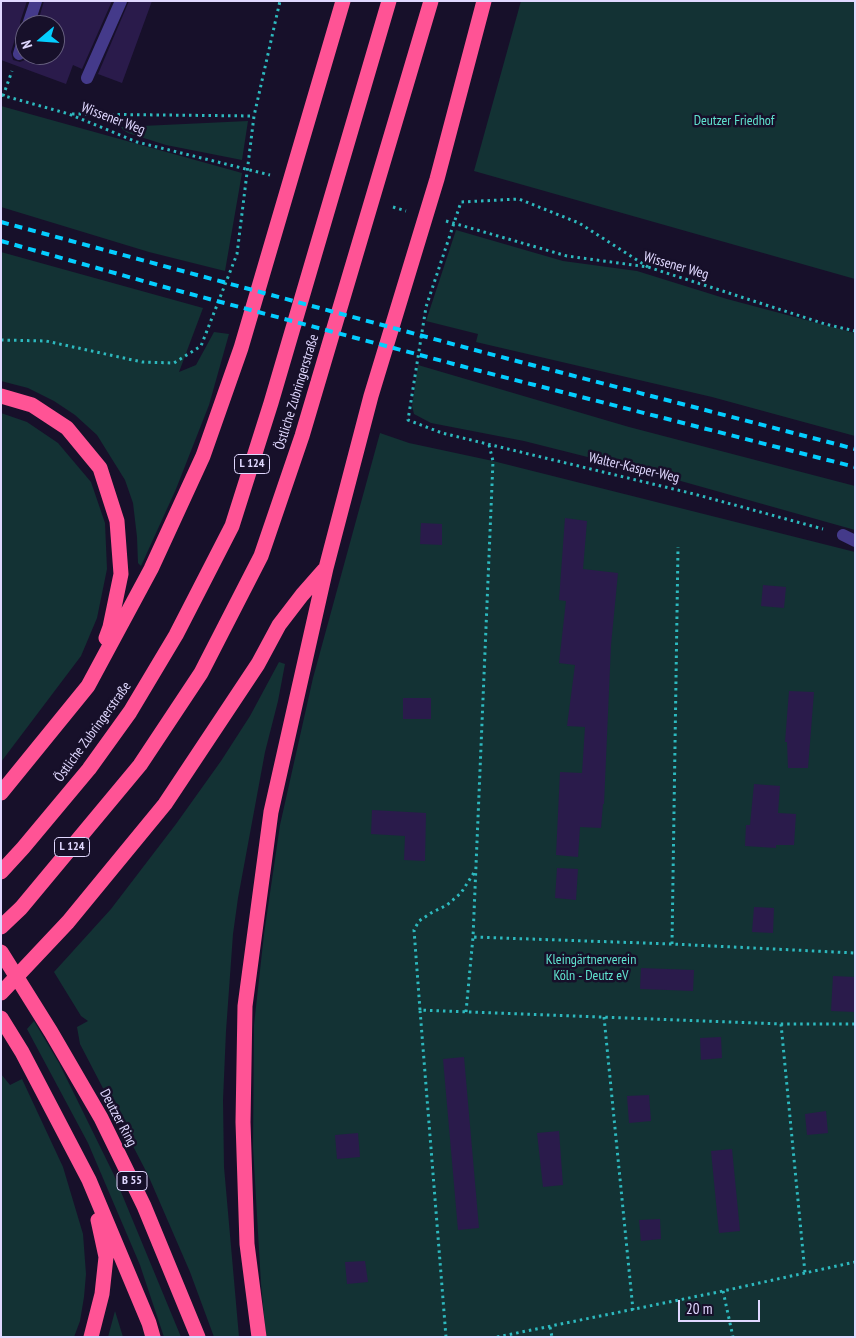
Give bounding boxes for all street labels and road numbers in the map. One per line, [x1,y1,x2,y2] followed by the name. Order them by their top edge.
[79,99,147,139] street label: Wissener Weg
[641,249,711,283] street label: Wissener Weg
[271,332,323,452] street label: Östliche Zubringerstraße
[587,449,681,487] street label: Walter-Kasper-Weg
[234,454,270,474] road number: L 124
[51,679,135,785] street label: Östliche Zubringerstraße
[54,838,90,856] road number: L 124
[96,1086,140,1150] street label: Deutzer Ring
[117,1172,147,1190] road number: B 55

